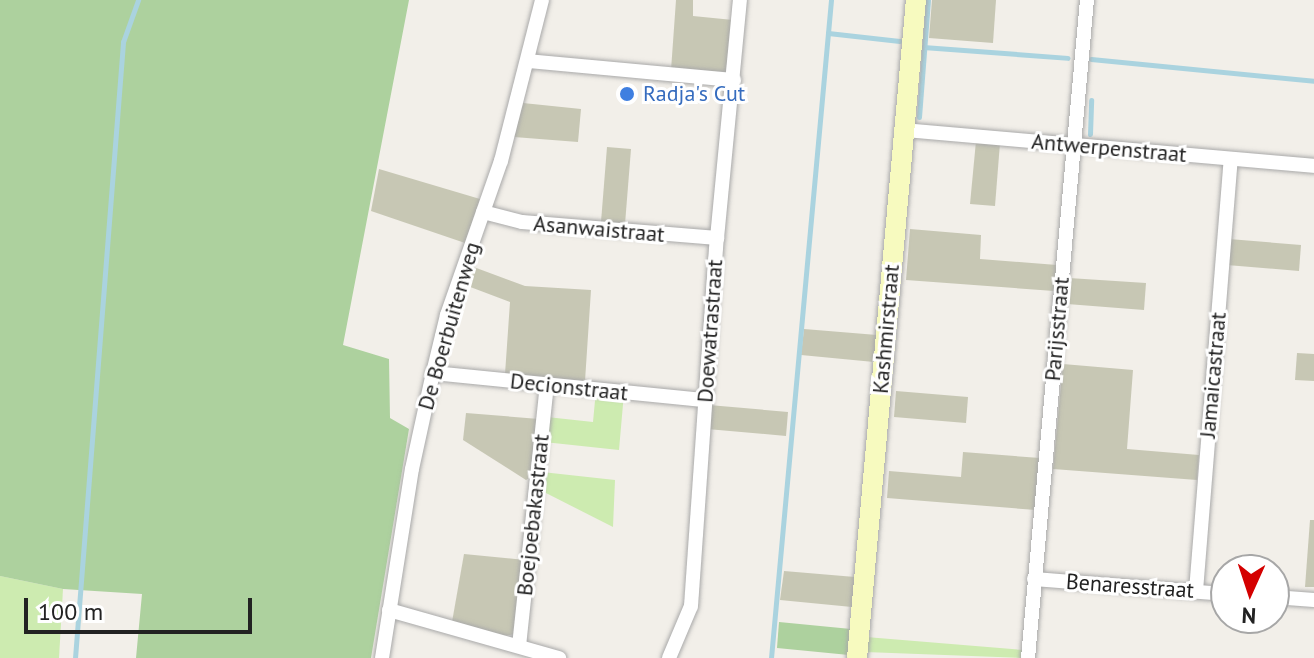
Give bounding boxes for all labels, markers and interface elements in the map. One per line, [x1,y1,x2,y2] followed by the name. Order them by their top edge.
[643,81,745,107] place label: Radja's Cut
[618,85,636,103] marker: Radja's Cut
[1030,128,1188,168] street label: Antwerpenstraat
[532,210,666,248] street label: Asanwaistraat
[412,239,486,413] street label: De Boerbuitenweg
[692,258,728,404] street label: Doewatrastraat
[867,263,905,395] street label: Kashmirstraat
[1039,276,1075,382] street label: Parijsstraat
[1194,311,1232,439] street label: Jamaicastraat
[509,368,629,406] street label: Decionstraat
[511,433,555,597] street label: Boejoebakastraat
[1210,554,1290,634] north arrow
[1065,568,1195,604] street label: Benaresstraat
[28,582,256,632] scale bar
[38,596,103,627] text: 100 m
[1241,602,1257,630] text: N

